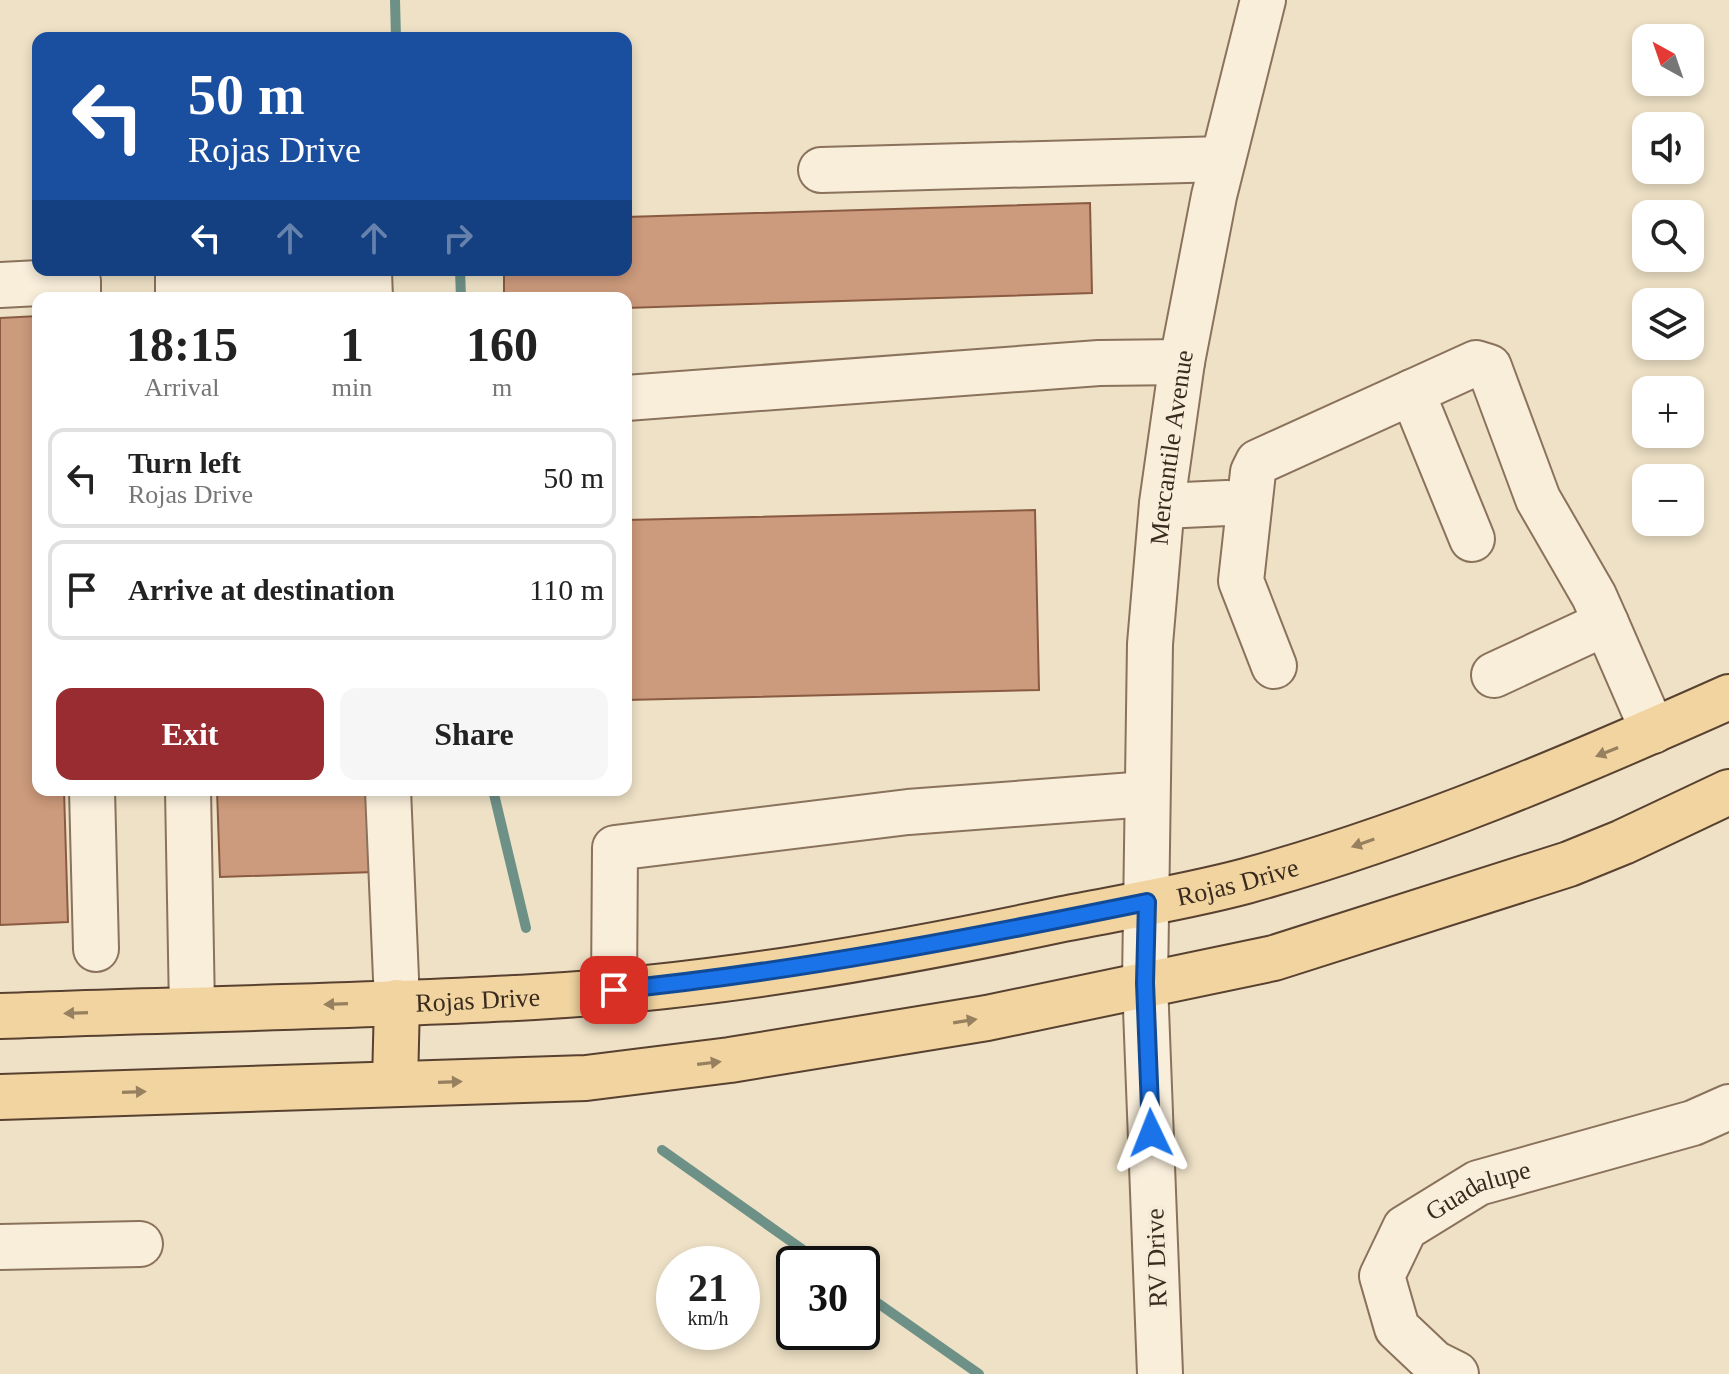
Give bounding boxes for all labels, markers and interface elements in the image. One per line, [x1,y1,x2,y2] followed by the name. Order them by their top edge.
[1632,24,1704,96] north arrow
[1632,24,1704,536] map controls
[56,64,160,168] icon: left
[188,64,305,126] text: 50 m
[1632,112,1704,184] button: sound
[188,130,361,170] text: Rojas Drive
[1632,200,1704,272] button: search
[184,216,228,260] icon: left
[268,216,312,260] icon: ahead
[352,216,396,260] icon: ahead
[436,216,480,260] icon: right
[1632,288,1704,360] button: layers
[126,318,238,371] text: 18:15
[340,318,364,371] text: 1
[466,318,538,371] text: 160
[1144,347,1199,546] street label: Mercantile Avenue
[144,373,219,402] text: Arrival
[332,373,372,402] text: min
[492,373,512,402] text: m
[1632,376,1704,448] button: +
[128,446,241,479] text: Turn left
[60,456,104,500] icon: left
[543,461,604,494] text: 50 m
[1632,464,1704,536] button: −
[128,480,253,509] text: Rojas Drive
[60,568,104,612] icon: arrive
[128,573,395,606] text: Arrive at destination
[529,573,604,606] text: 110 m
[56,688,324,780] button: Exit
[340,688,608,780] button: Share
[1595,745,1618,758] one-way arrow
[1351,838,1375,850] one-way arrow
[1174,853,1302,912] street label: Rojas Drive
[580,956,648,1024] pin
[592,968,636,1012] icon: arrive
[415,983,541,1018] street label: Rojas Drive
[323,998,348,1010] one-way arrow
[63,1006,88,1019] one-way arrow
[953,1015,978,1027] one-way arrow
[697,1056,722,1069] one-way arrow
[438,1076,463,1088] one-way arrow
[122,1086,147,1099] one-way arrow
[1109,1091,1193,1175] position arrow
[1420,1155,1534,1227] street label: Guadalupe
[1140,1208,1173,1308] street label: RV Drive
[776,1246,880,1350] speed limit sign: 30
[688,1265,728,1310] text: 21
[687,1307,729,1329] text: km/h

